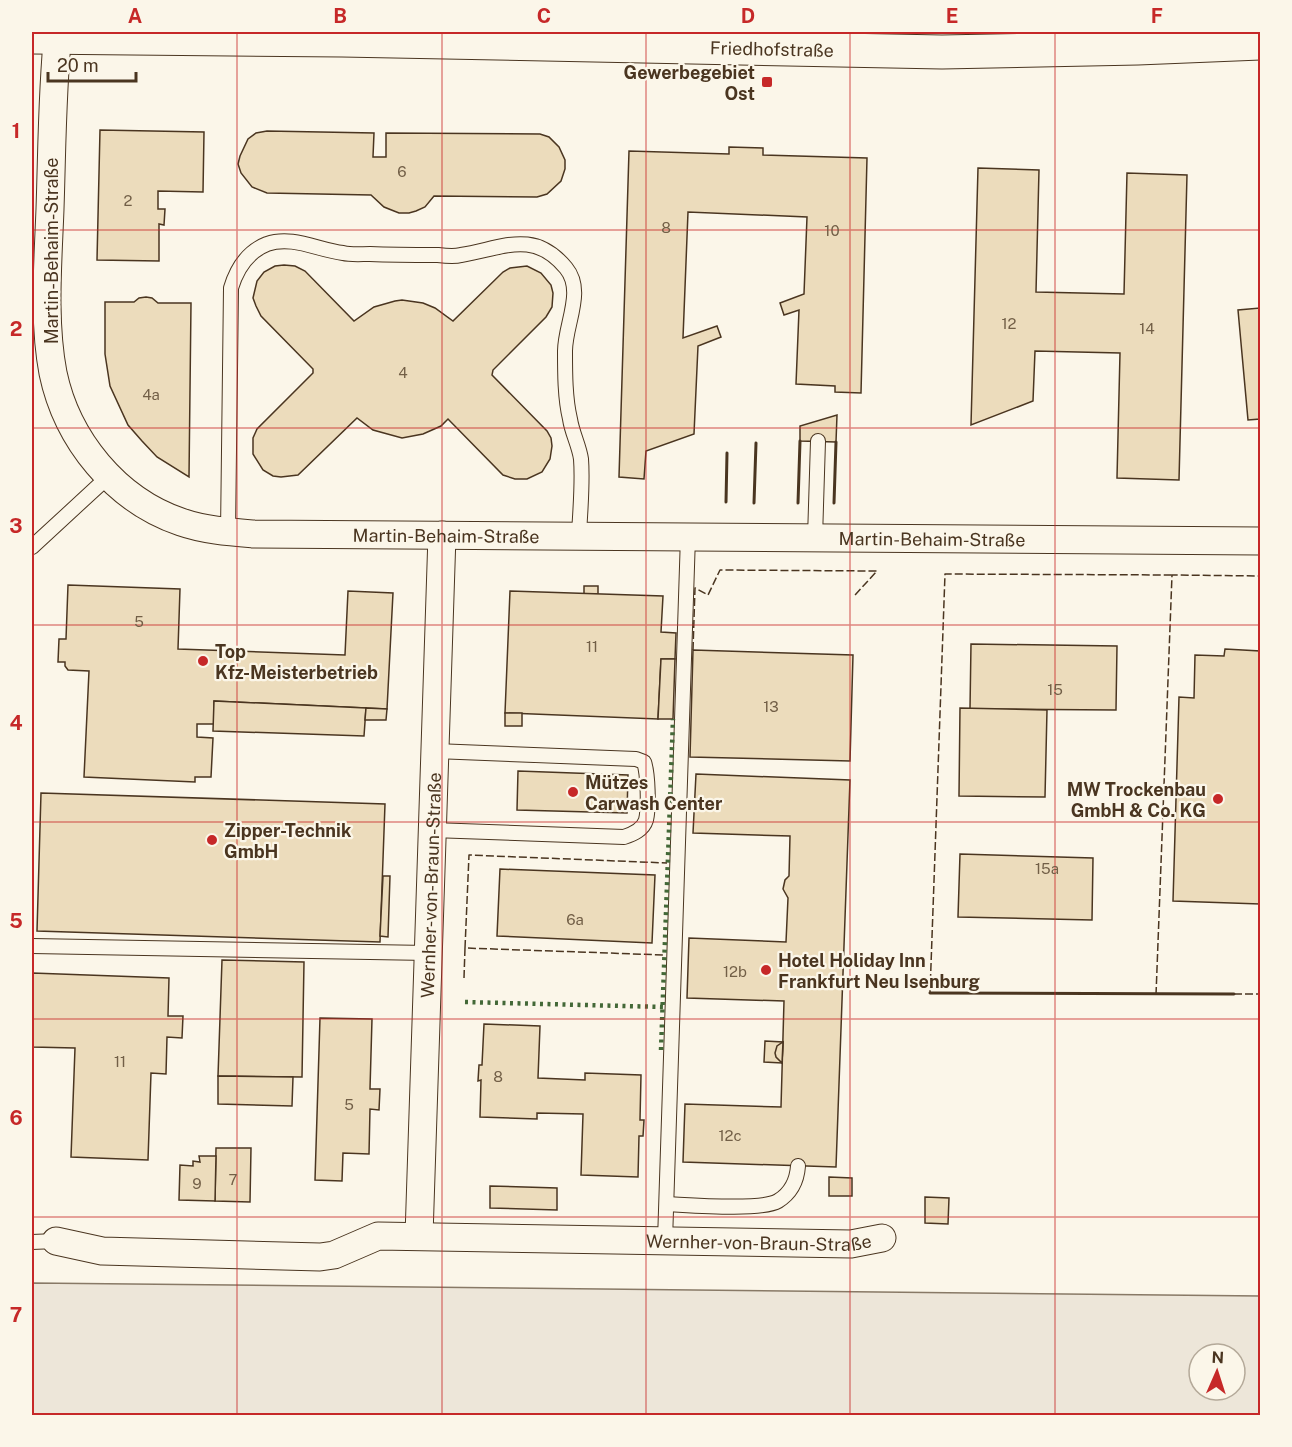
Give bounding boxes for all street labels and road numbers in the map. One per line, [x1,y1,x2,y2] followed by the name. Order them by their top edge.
[710,37,834,60] street label: Friedhofstraße
[41,158,62,344] street label: Martin-Behaim-Straße
[353,524,540,546] street label: Martin-Behaim-Straße
[839,528,1026,550] street label: Martin-Behaim-Straße
[416,772,445,998] street label: Wernher-von-Braun-Straße
[646,1230,873,1254] street label: Wernher-von-Braun-Straße

